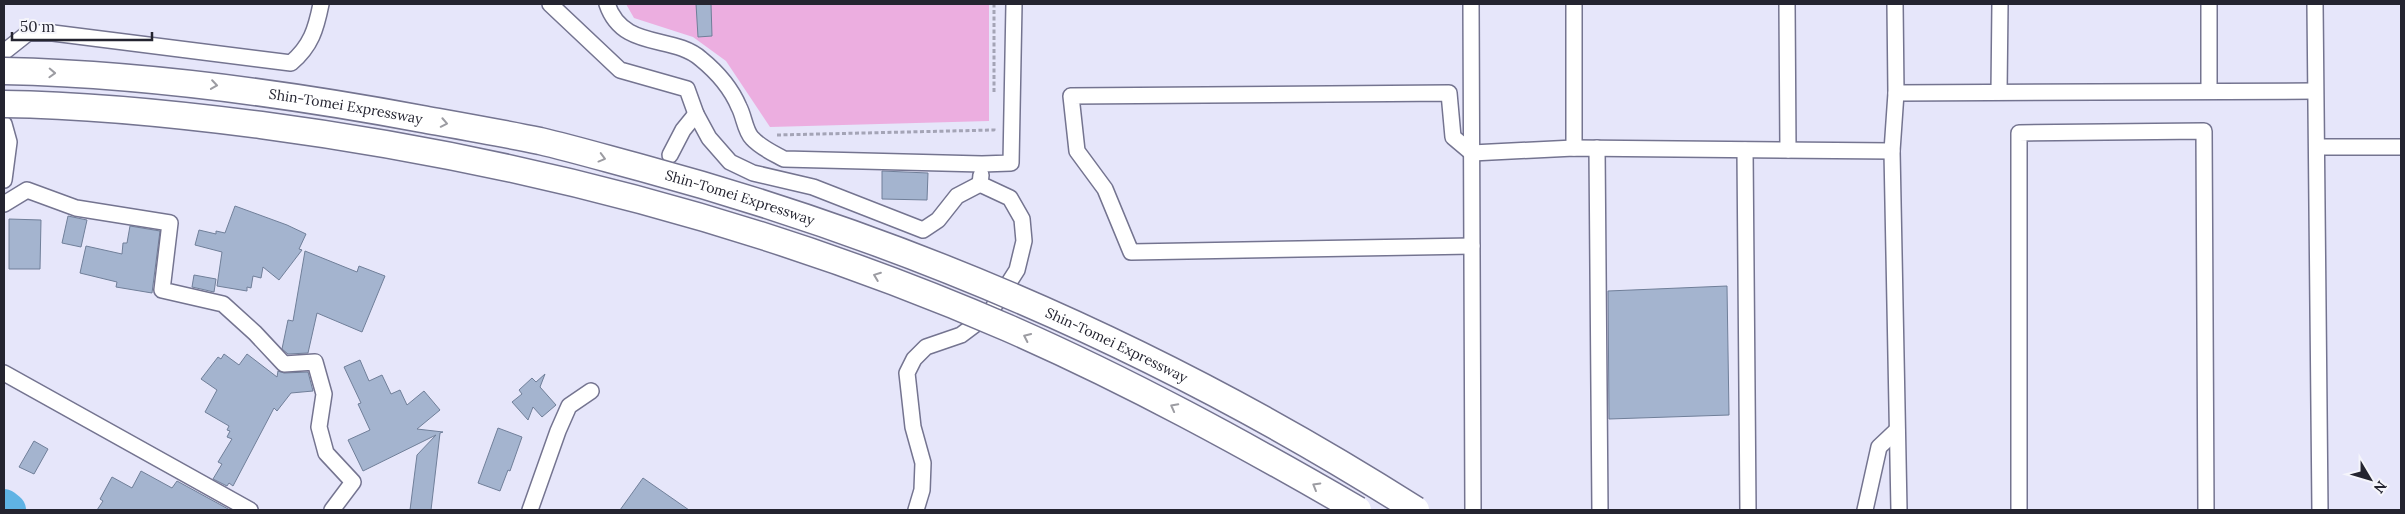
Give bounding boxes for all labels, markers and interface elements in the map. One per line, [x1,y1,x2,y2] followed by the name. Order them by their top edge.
[12,10,152,42] scale bar
[20,17,55,36] text: 50 m
[49,67,57,78] one-way arrow
[211,79,219,90] one-way arrow
[268,85,425,128] street label: Shin-Tomei Expressway
[439,117,448,128] one-way arrow
[598,152,606,162] one-way arrow
[663,166,818,229] street label: Shin-Tomei Expressway
[873,272,881,282] one-way arrow
[1043,303,1191,387] street label: Shin-Tomei Expressway
[1023,333,1032,343] one-way arrow
[1170,403,1179,413] one-way arrow
[2345,454,2395,504] north arrow
[2370,477,2391,497] text: N
[1313,482,1322,492] one-way arrow

